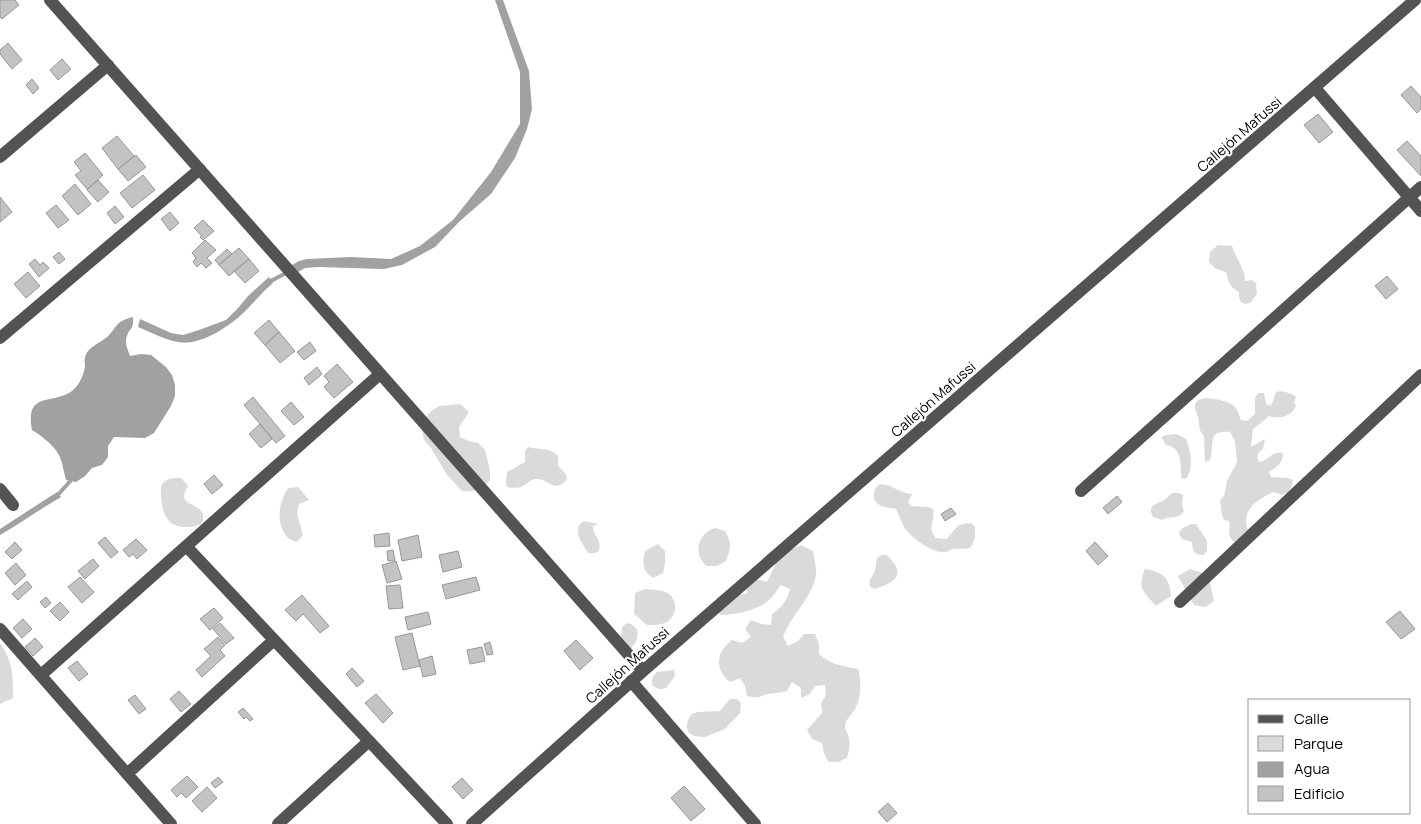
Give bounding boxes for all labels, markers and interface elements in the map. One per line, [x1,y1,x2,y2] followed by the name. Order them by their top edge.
[1193,92,1285,176] street label: Callejón Mafussi
[887,357,979,441] street label: Callejón Mafussi
[581,622,673,708] street label: Callejón Mafussi
[1248,699,1411,814] legend
[1294,708,1329,729] text: Calle
[1294,733,1343,754] text: Parque
[1294,758,1330,779] text: Agua
[1294,783,1345,804] text: Edificio

